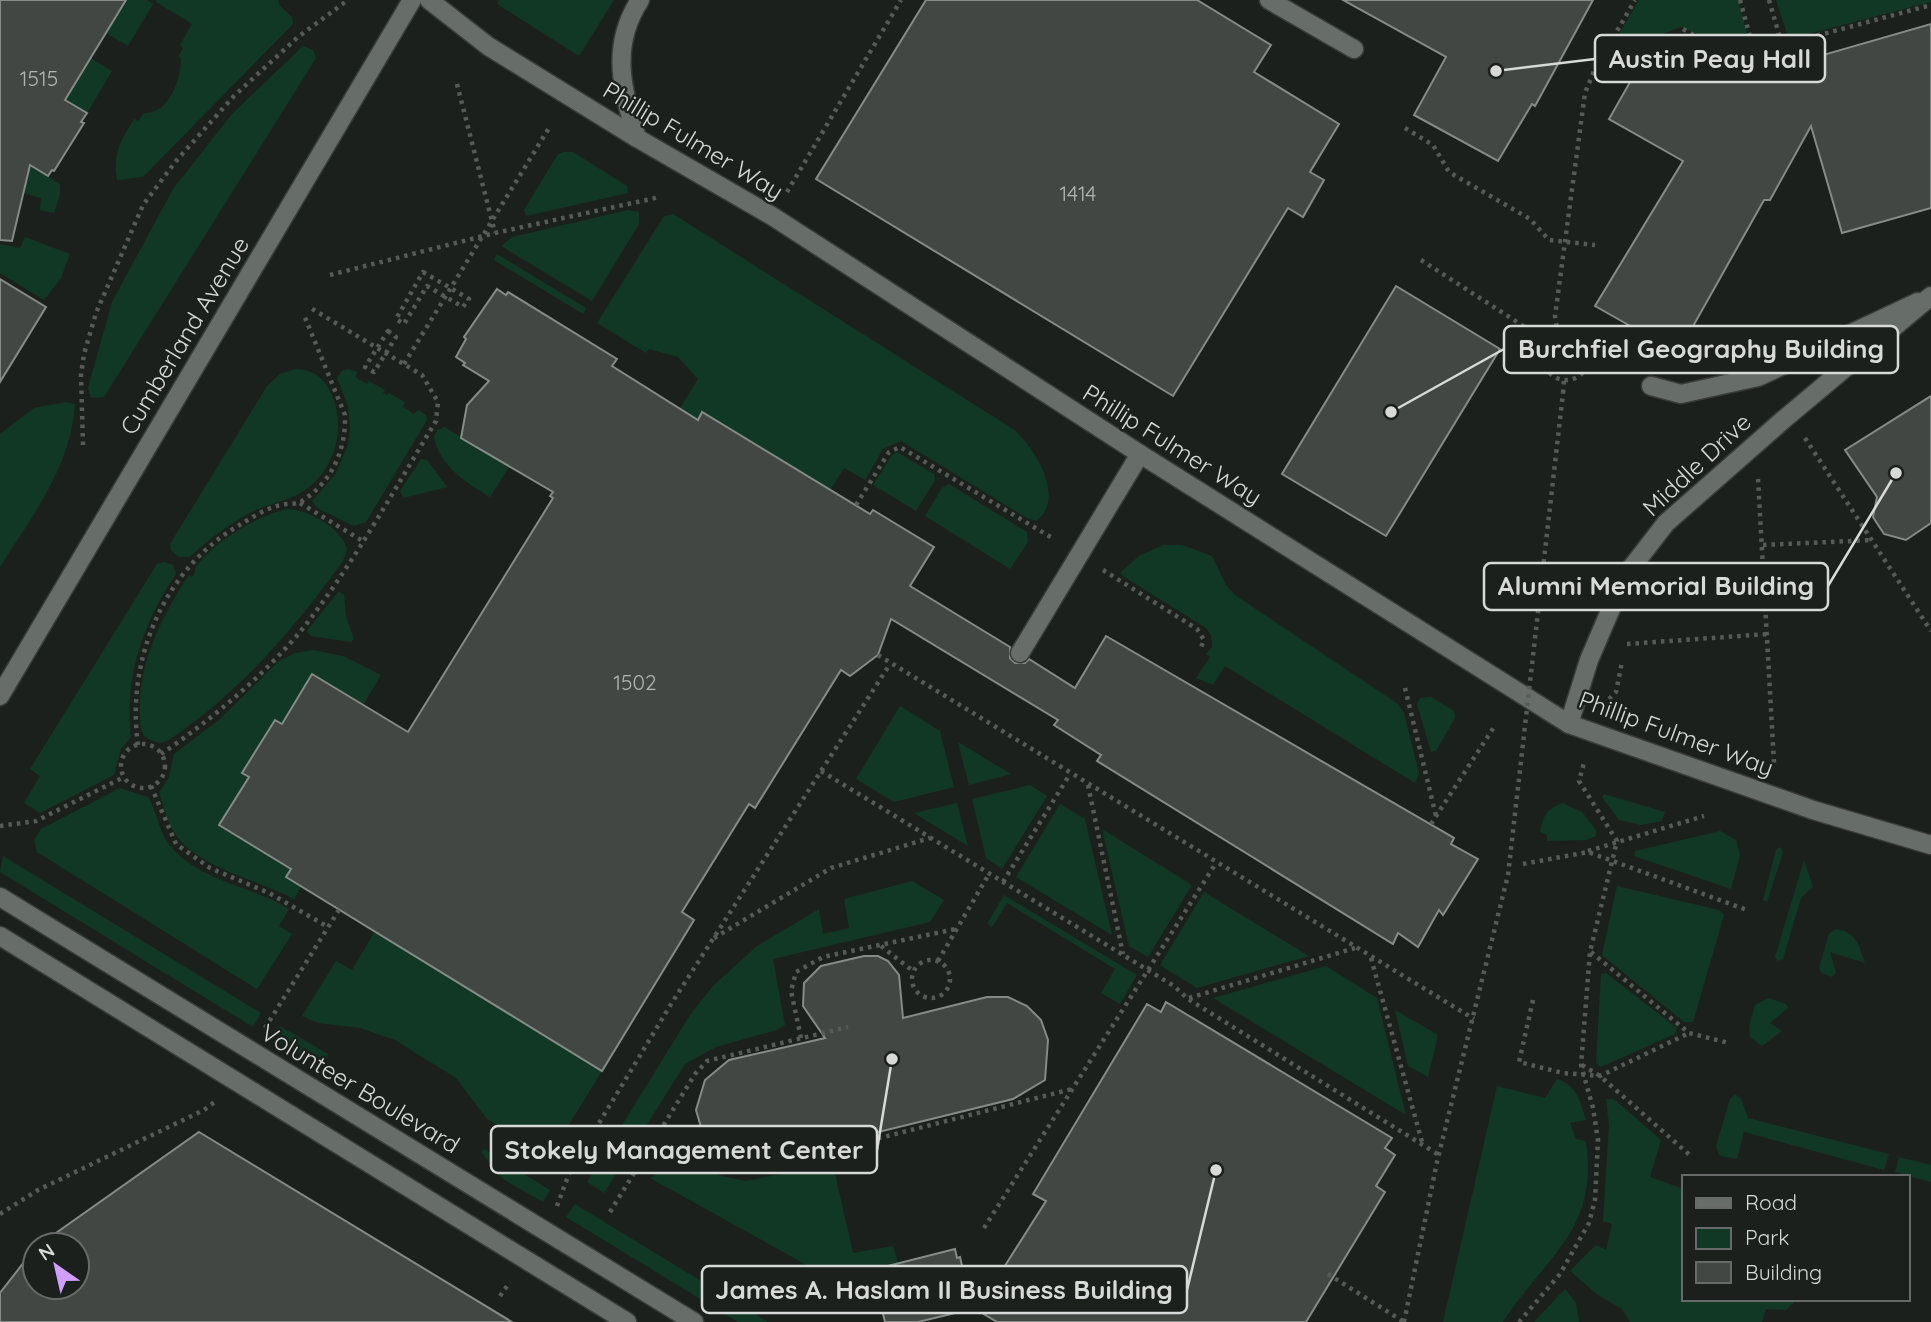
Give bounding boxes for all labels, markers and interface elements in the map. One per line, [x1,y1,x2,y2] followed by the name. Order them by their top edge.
[1595,35,1825,82] callout: Austin Peay Hall
[1609,42,1811,75] text: Austin Peay Hall
[20,65,58,91] house number: 1515
[598,74,789,206] street label: Phillip Fulmer Way
[1060,180,1096,206] house number: 1414
[113,231,255,440] street label: Cumberland Avenue
[1504,326,1898,373] callout: Burchfiel Geography Building
[1518,332,1884,365] text: Burchfiel Geography Building
[1078,377,1267,511] street label: Phillip Fulmer Way
[1636,407,1757,522] street label: Middle Drive
[1484,563,1828,610] callout: Alumni Memorial Building
[1498,569,1814,602] text: Alumni Memorial Building
[613,669,657,695] house number: 1502
[1575,684,1778,782] street label: Phillip Fulmer Way
[256,1017,465,1159] street label: Volunteer Boulevard
[491,1126,877,1173] callout: Stokely Management Center
[505,1133,863,1166] text: Stokely Management Center
[1682,1175,1910,1301] legend
[1745,1189,1797,1215] text: Road
[1745,1224,1789,1250] text: Park
[21,1231,91,1301] north arrow
[34,1238,59,1266] text: N
[1745,1259,1822,1285] text: Building
[702,1266,1187,1313] callout: James A. Haslam II Business Building
[715,1273,1173,1306] text: James A. Haslam II Business Building

